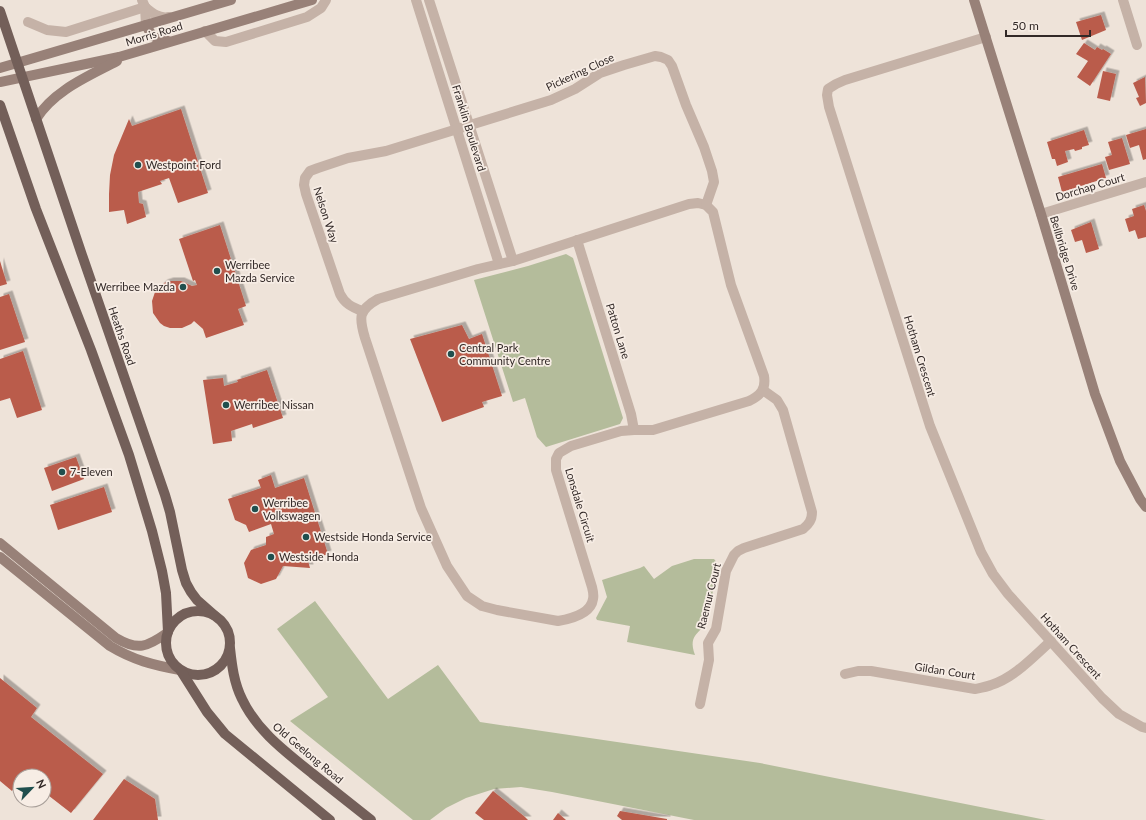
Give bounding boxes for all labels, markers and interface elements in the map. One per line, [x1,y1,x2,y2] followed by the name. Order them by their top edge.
[1006,12,1090,38] scale bar
[1012,18,1039,33] text: 50 m
[124,19,184,48] street label: Morris Road
[544,50,616,93] street label: Pickering Close
[450,83,489,173] street label: Franklin Boulevard
[146,158,221,171] place label: Westpoint Ford
[133,160,143,170] marker: Westpoint Ford
[1054,170,1126,203] street label: Dorchap Court
[311,185,342,245] street label: Nelson Way
[1048,214,1083,292] street label: Bellbridge Drive
[225,258,295,284] place label: Werribee Mazda Service
[212,266,222,276] marker: Werribee Mazda Service
[95,280,175,293] place label: Werribee Mazda
[178,282,188,292] marker: Werribee Mazda
[604,301,633,360] street label: Patton Lane
[106,305,139,367] street label: Heaths Road
[902,314,939,398] street label: Hotham Crescent
[459,341,550,367] place label: Central Park Community Centre
[446,349,456,359] marker: Central Park Community Centre
[234,398,314,411] place label: Werribee Nissan
[221,400,231,410] marker: Werribee Nissan
[70,465,113,478] place label: 7-Eleven
[563,466,598,544] street label: Lonsdale Circuit
[57,467,67,477] marker: 7-Eleven
[263,496,320,522] place label: Werribee Volkswagen
[250,504,260,514] marker: Werribee Volkswagen
[314,530,432,543] place label: Westside Honda Service
[301,532,311,542] marker: Westside Honda Service
[279,550,359,563] place label: Westside Honda
[266,552,276,562] marker: Westside Honda
[694,562,723,630] street label: Raemur Court
[1038,610,1104,681] street label: Hotham Crescent
[914,659,976,682] street label: Gildan Court
[271,719,346,786] street label: Old Geelong Road
[12,768,52,808] north arrow
[34,777,49,790] text: N

